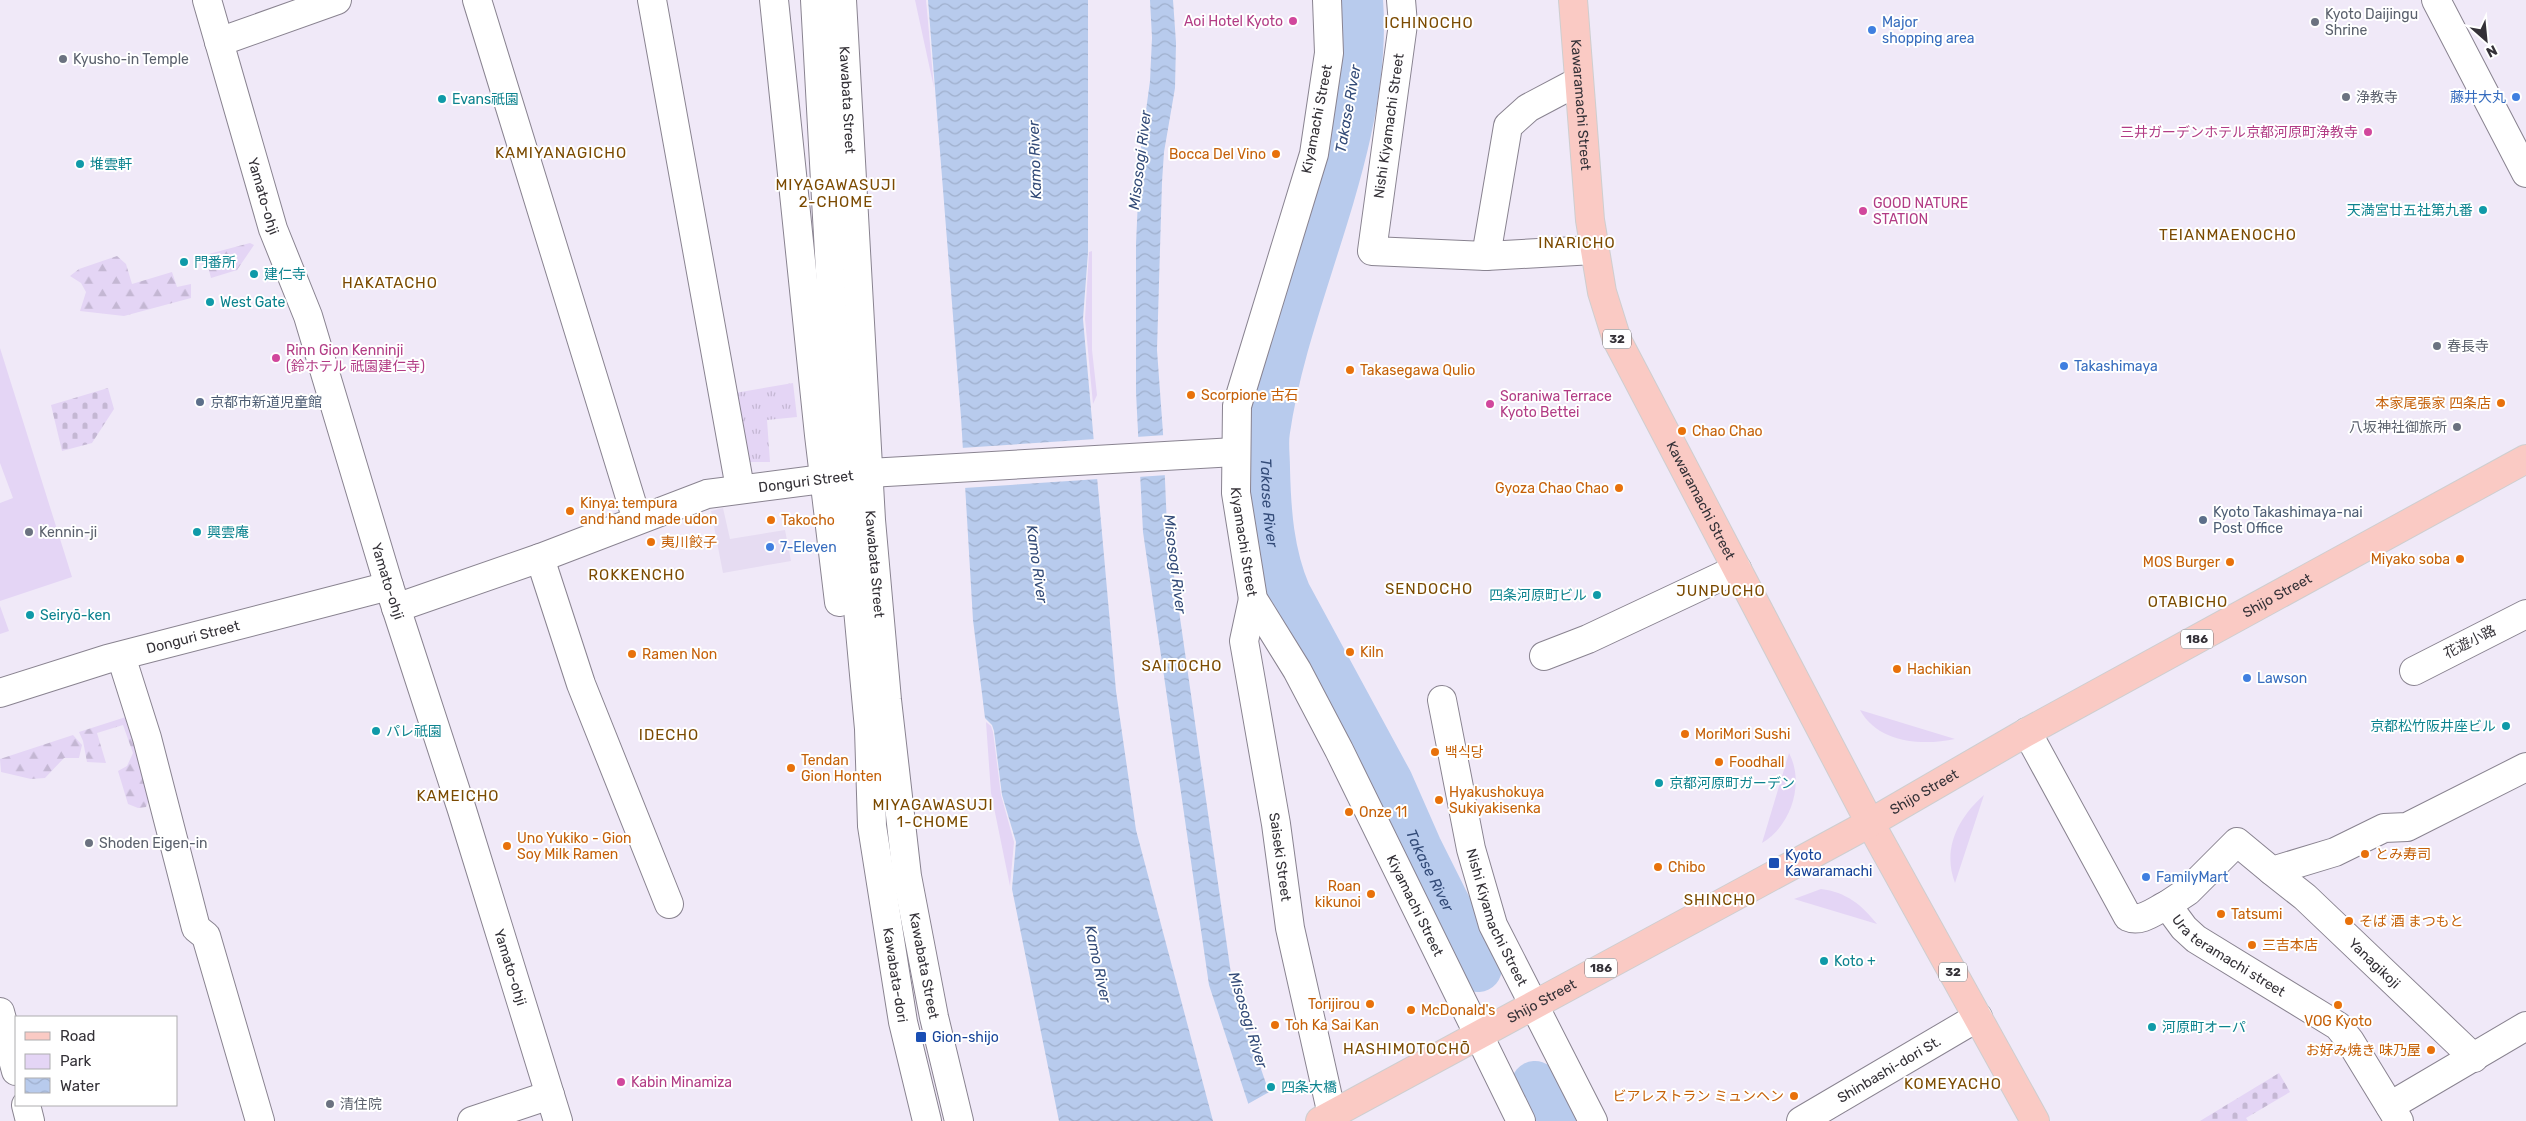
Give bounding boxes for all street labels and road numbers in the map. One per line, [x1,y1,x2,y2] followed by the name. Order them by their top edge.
[1568,38,1595,171] street label: Kawaramachi Street
[836,45,859,155] street label: Kawabata Street
[1370,52,1408,200] street label: Nishi Kiyamachi Street
[1298,63,1336,175] street label: Kiyamachi Street
[244,156,283,237] street label: Yamato-ohji
[1603,329,1631,348] road number: 32
[1663,438,1739,563] street label: Kawaramachi Street
[757,467,855,496] street label: Donguri Street
[1227,487,1261,598] street label: Kiyamachi Street
[862,510,888,619] street label: Kawabata Street
[368,541,408,622] street label: Yamato-ohji
[2240,569,2315,621] street label: Shijo Street
[144,616,242,657] street label: Donguri Street
[2441,622,2499,662] street label: 花遊小路
[2181,630,2213,648] road number: 186
[1887,765,1962,818] street label: Shijo Street
[1266,811,1295,903] street label: Saiseki Street
[1463,847,1531,989] street label: Nishi Kiyamachi Street
[1383,852,1448,959] street label: Kiyamachi Street
[906,911,943,1021] street label: Kawabata Street
[2168,911,2289,1000] street label: Ura teramachi street
[880,926,911,1024] street label: Kawabata-dori
[491,927,530,1008] street label: Yamato-ohji
[2345,935,2404,992] street label: Yanagikoji
[1585,958,1617,978] road number: 186
[1939,962,1967,982] road number: 32
[1504,975,1580,1027] street label: Shijo Street
[1834,1032,1944,1106] street label: Shinbashi-dori St.

